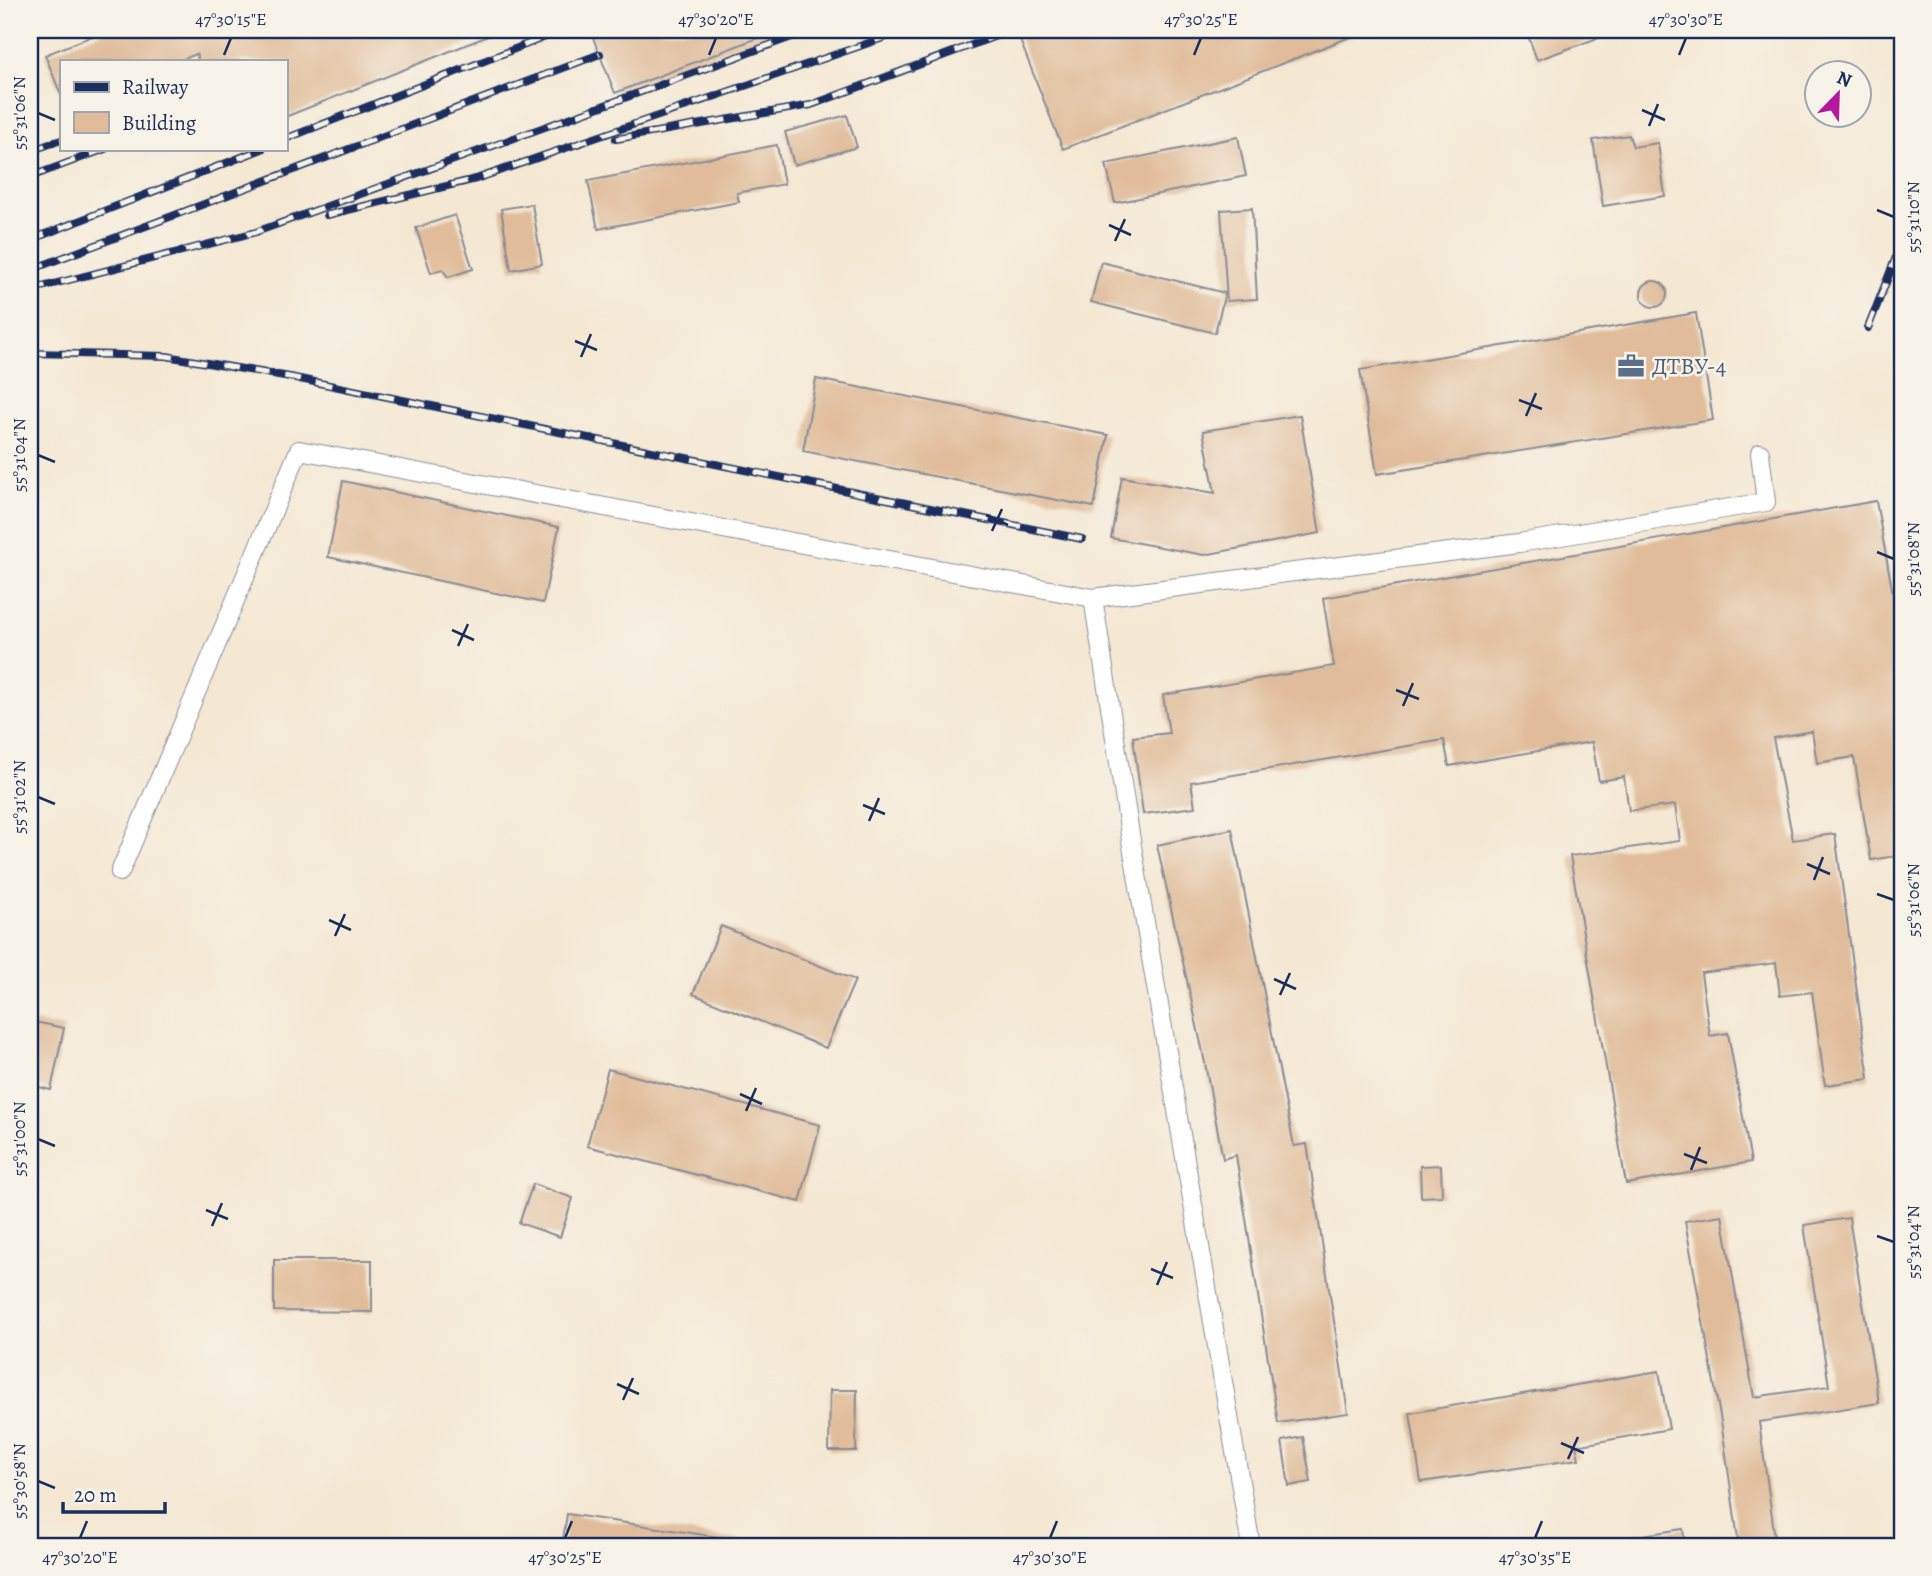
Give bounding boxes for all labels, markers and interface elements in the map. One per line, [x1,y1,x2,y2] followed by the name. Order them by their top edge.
[195,7,267,31] text: 47°30'15"E
[678,7,754,31] text: 47°30'20"E
[1164,7,1238,31] text: 47°30'25"E
[1649,7,1723,31] text: 47°30'30"E
[60,60,287,150] legend
[1802,60,1872,130] north arrow
[1833,65,1856,94] text: N
[122,73,189,101] text: Railway
[7,76,31,150] text: 55°31'06"N
[122,109,197,137] text: Building
[1901,181,1925,253] text: 55°31'10"N
[1652,350,1727,382] place label: ДТВУ-4
[1616,351,1646,381] office icon: ДТВУ-4
[7,418,31,492] text: 55°31'04"N
[1901,522,1925,596] text: 55°31'08"N
[7,760,31,834] text: 55°31'02"N
[1901,863,1925,937] text: 55°31'06"N
[7,1101,31,1177] text: 55°31'00"N
[1901,1205,1925,1279] text: 55°31'04"N
[7,1443,31,1519] text: 55°30'58"N
[63,1471,164,1515] scale bar
[74,1481,117,1509] text: 20 m
[42,1545,118,1569] text: 47°30'20"E
[528,1545,602,1569] text: 47°30'25"E
[1013,1545,1087,1569] text: 47°30'30"E
[1499,1545,1571,1569] text: 47°30'35"E

